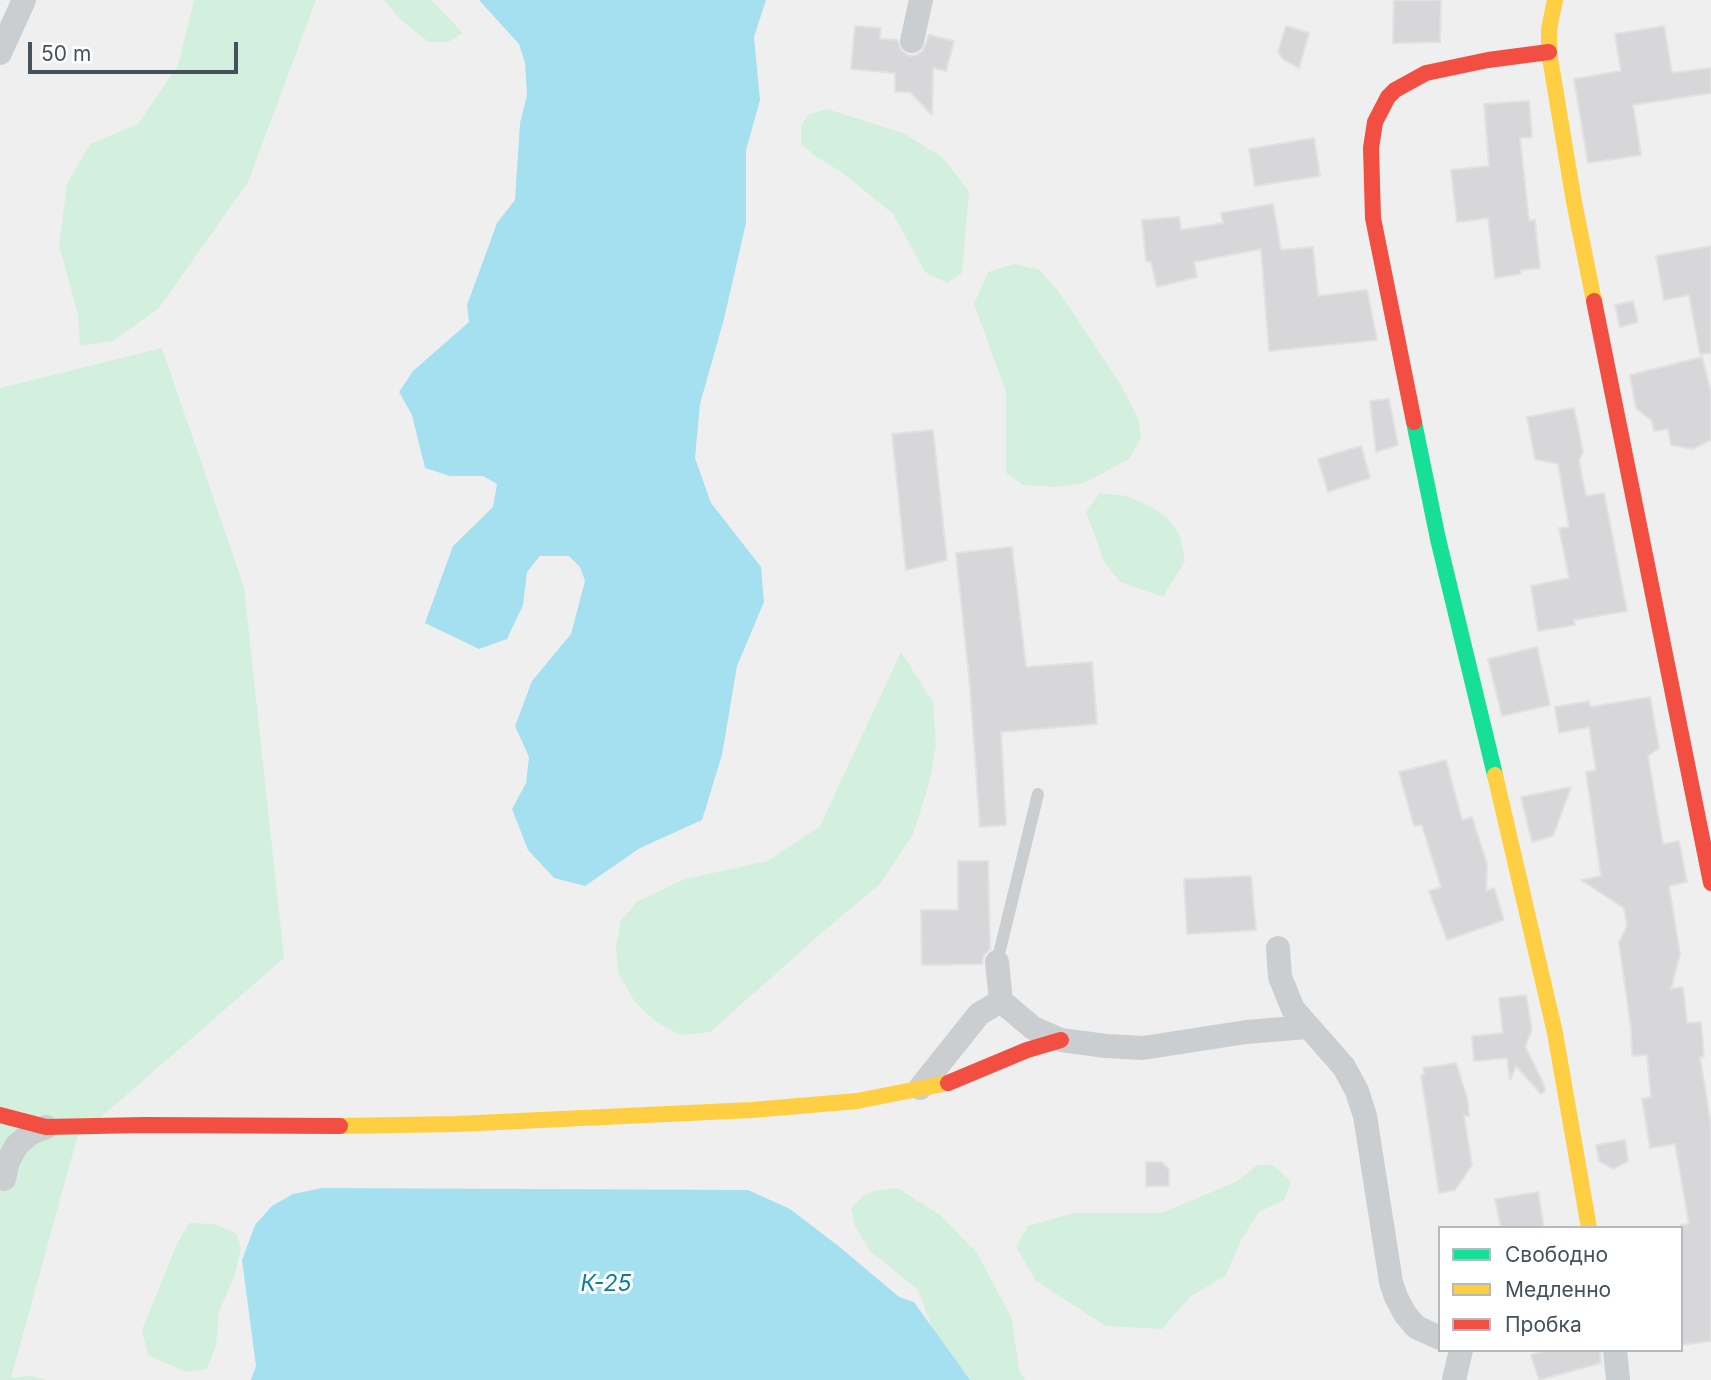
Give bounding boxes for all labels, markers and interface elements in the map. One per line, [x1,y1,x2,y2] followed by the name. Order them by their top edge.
[32,28,242,72] scale bar
[41,41,91,66] text: 50 m
[1438,1226,1683,1352] legend
[1505,1242,1608,1267] text: Свободно
[581,1270,631,1298] water label: К-25
[1505,1277,1611,1302] text: Медленно
[1505,1312,1582,1337] text: Пробка

